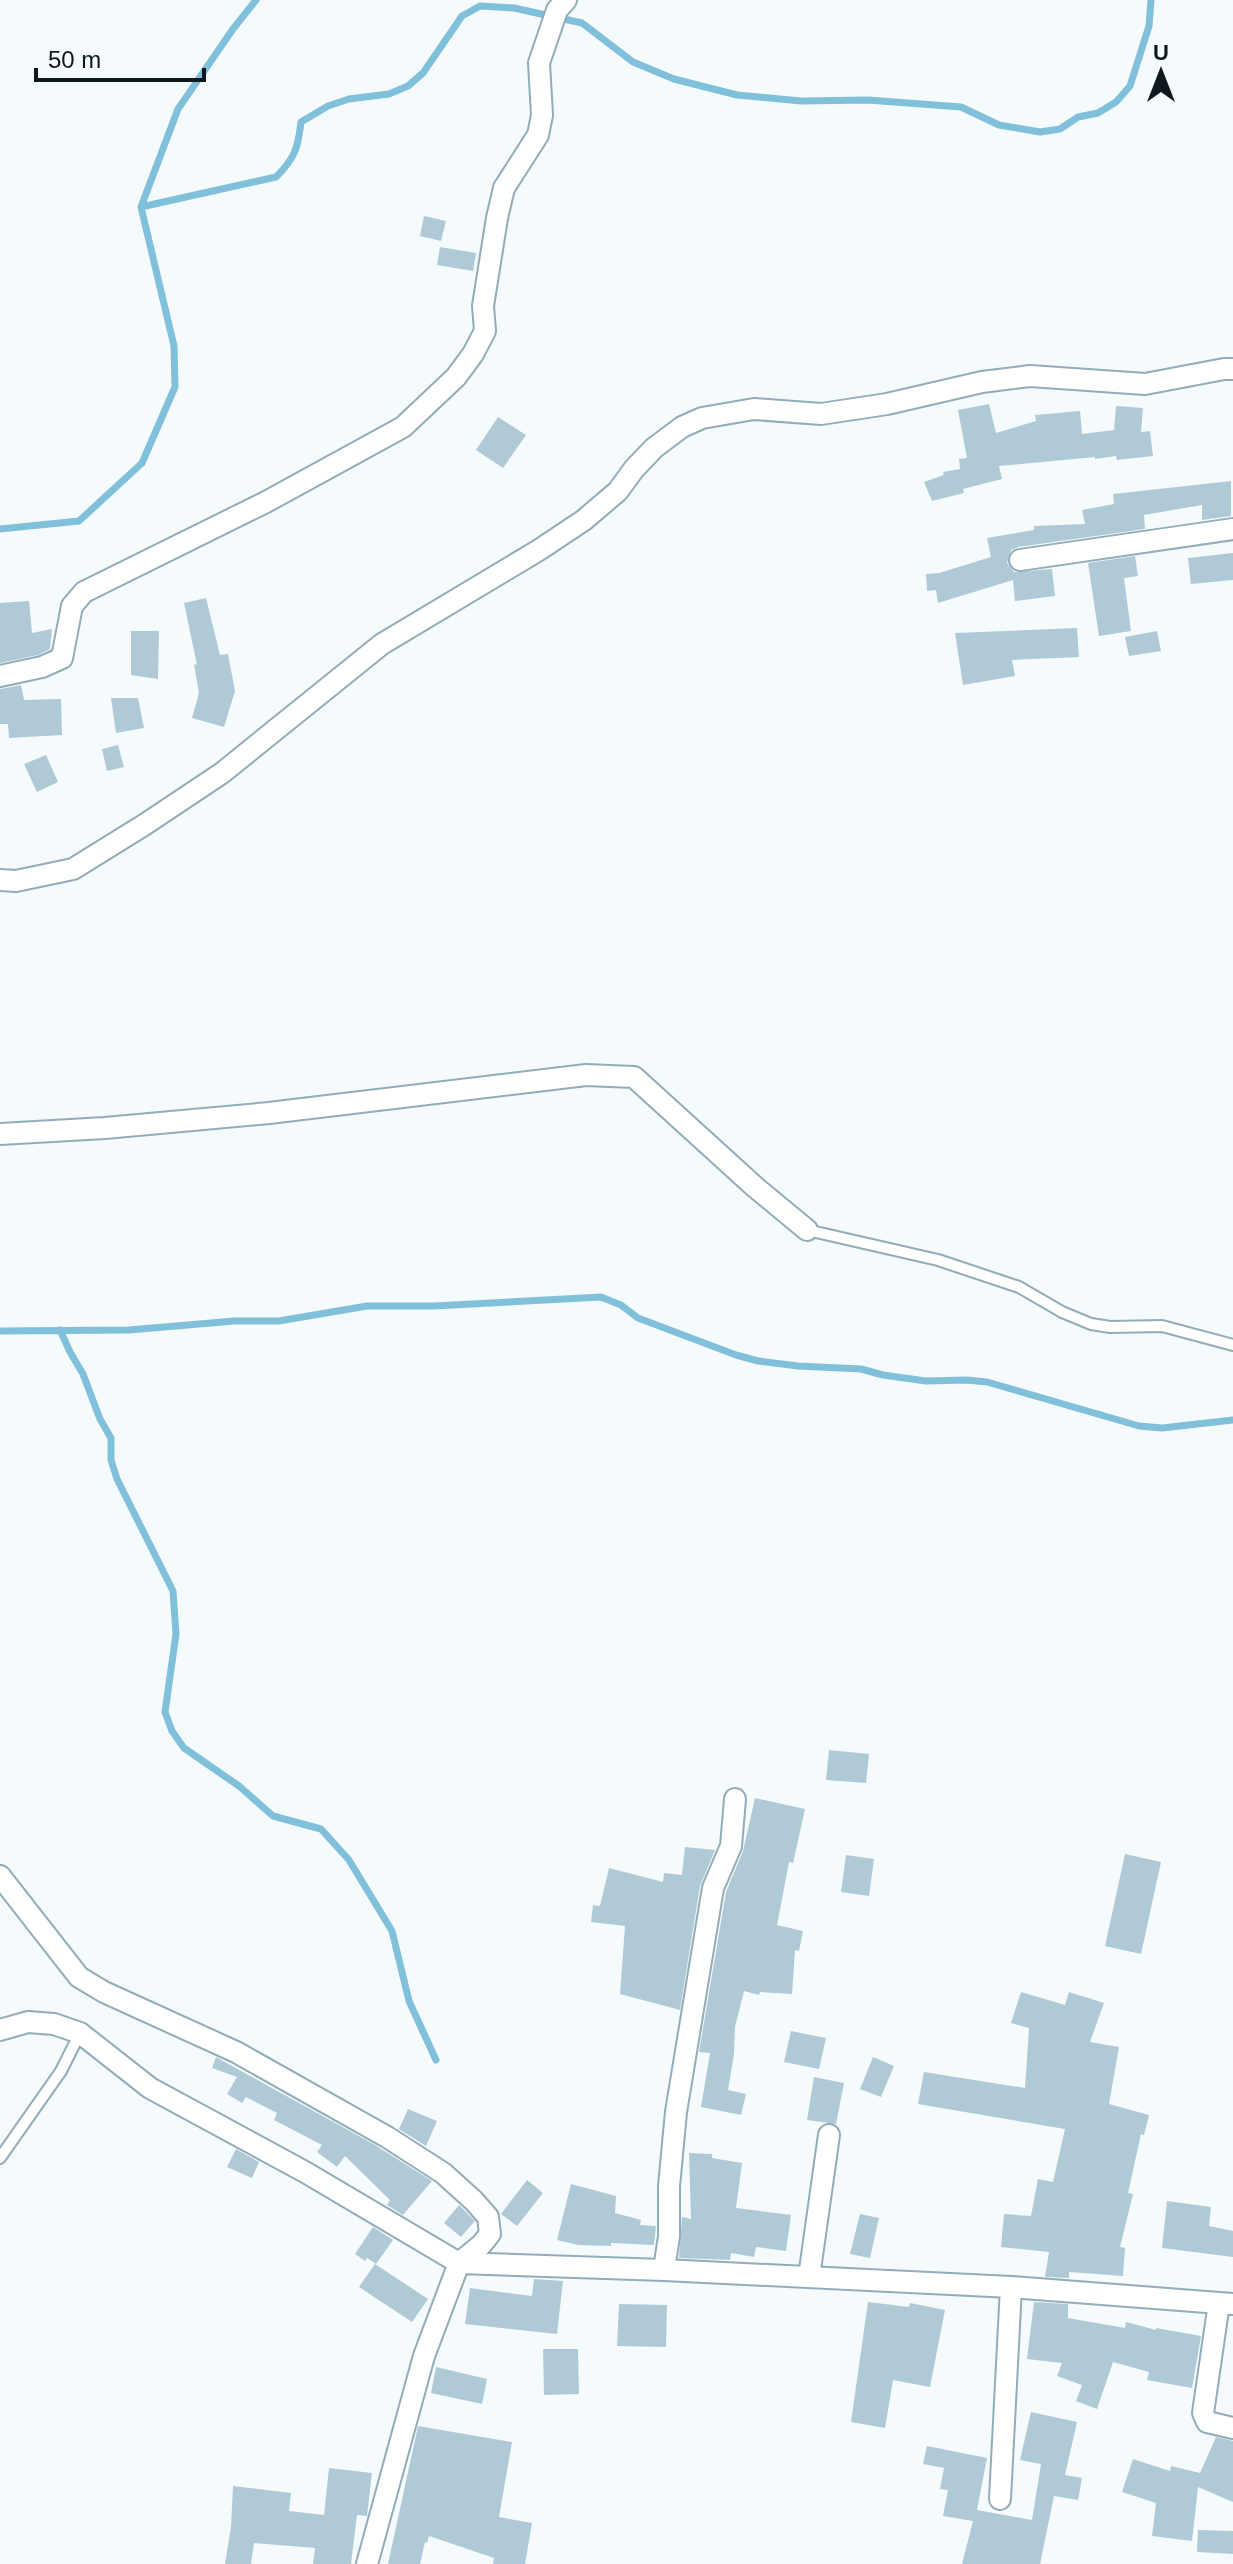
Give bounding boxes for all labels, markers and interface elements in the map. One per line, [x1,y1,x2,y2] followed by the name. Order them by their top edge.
[36,32,204,82] scale bar
[1121,32,1201,112] north arrow
[1153,40,1169,65] text: U
[48,46,101,73] text: 50 m

